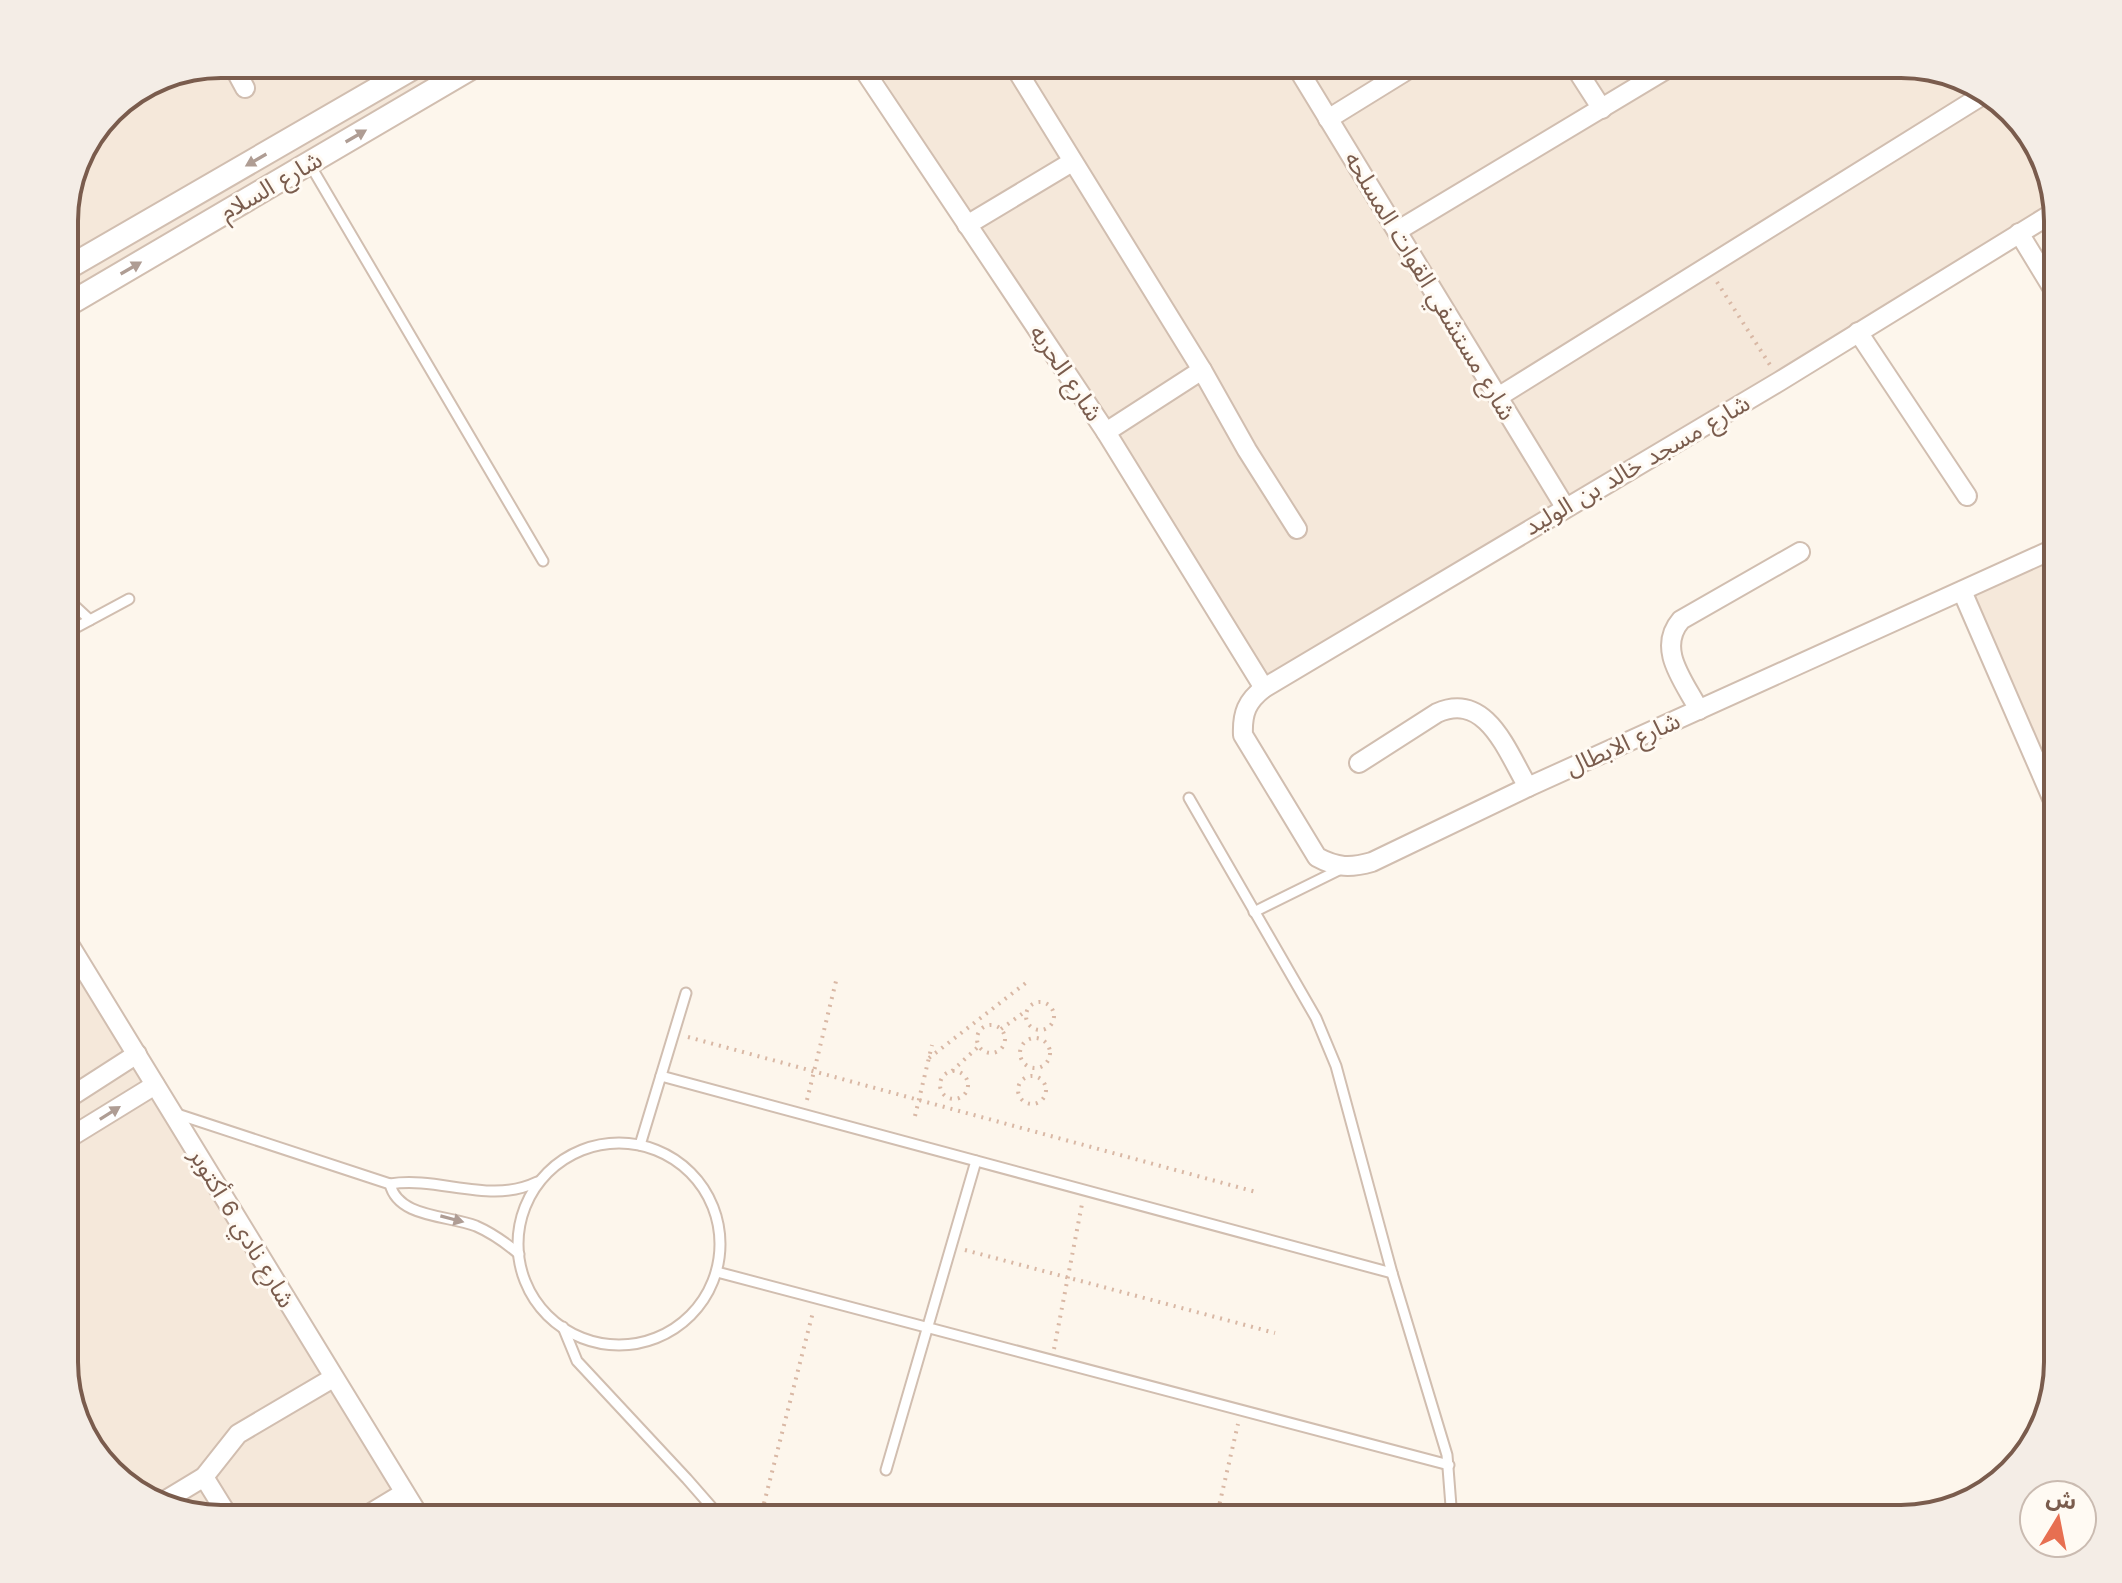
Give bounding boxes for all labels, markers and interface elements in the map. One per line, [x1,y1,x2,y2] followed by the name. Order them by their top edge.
[345,129,367,143] one-way arrow
[215,146,329,230] street label: شارع السلام
[1335,147,1521,428] street label: شارع مستشفي القوات المسلحه
[245,153,267,167] one-way arrow
[120,261,143,275] one-way arrow
[1021,320,1108,428] street label: شارع الحريه
[1519,389,1756,544] street label: شارع مسجد خالد بن الوليد
[1562,706,1686,784] street label: شارع الابطال
[99,1106,121,1120] one-way arrow
[179,1141,302,1315] street label: شارع نادي 6 أكتوبر
[440,1213,464,1226] one-way arrow
[2018,1479,2098,1559] north arrow
[2044,1485,2078,1515] text: ش

